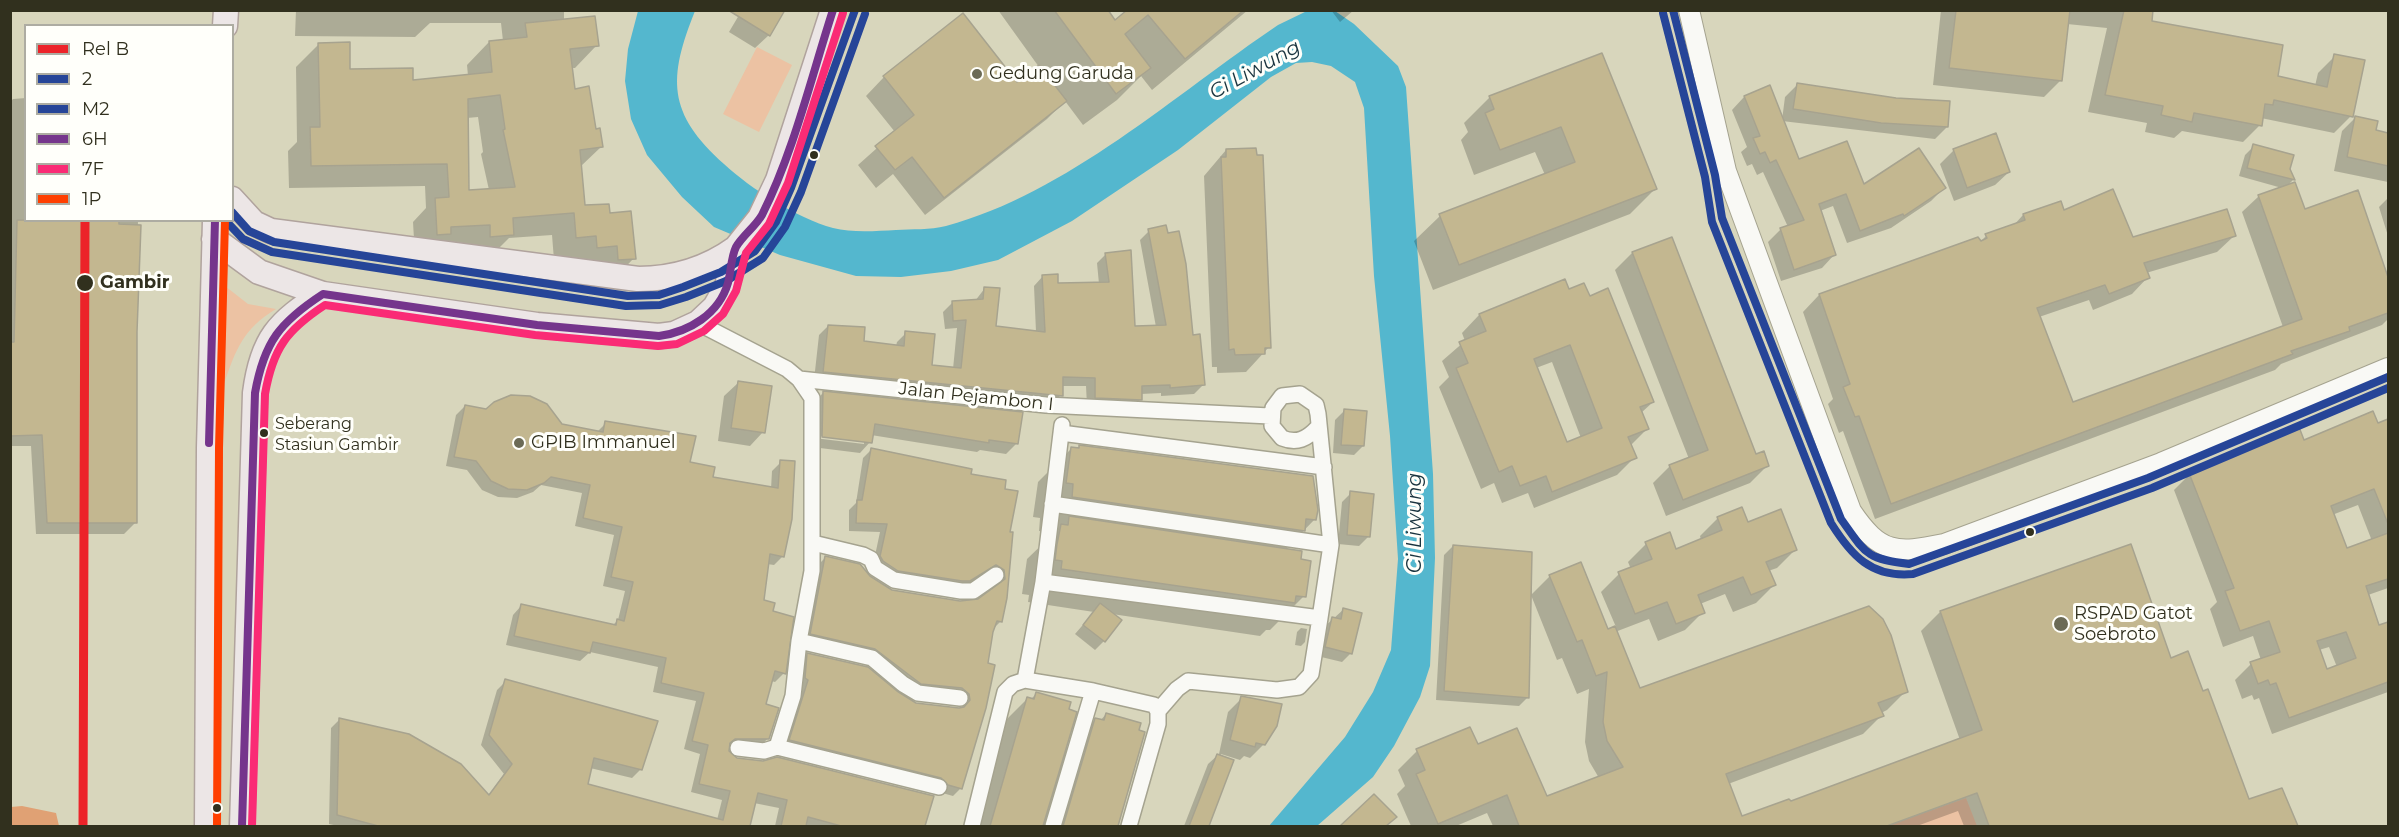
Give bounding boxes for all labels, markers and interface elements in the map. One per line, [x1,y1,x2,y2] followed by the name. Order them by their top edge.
[24,24,234,222] legend
[1205,35,1305,105] water label: Ci Liwung
[82,38,129,60] text: Rel B
[989,63,1134,85] place label: Gedung Garuda
[970,67,984,81] marker: Gedung Garuda
[82,68,92,90] text: 2
[82,98,109,120] text: M2
[82,128,108,150] text: 6H
[808,149,820,161] unlabelled marker
[82,158,104,180] text: 7F
[82,188,101,210] text: 1P
[100,272,169,294] place label: Gambir
[75,273,95,293] marker: Gambir
[897,378,1055,416] street label: Jalan Pejambon I
[275,414,399,452] place label: Seberang Stasiun Gambir
[258,427,270,439] marker: Seberang Stasiun Gambir
[531,432,676,454] place label: GPIB Immanuel
[512,436,526,450] marker: GPIB Immanuel
[1403,473,1427,573] water label: Ci Liwung
[2024,526,2036,538] unlabelled marker
[2074,603,2193,646] place label: RSPAD Gatot Soebroto
[2052,615,2070,633] marker: RSPAD Gatot Soebroto
[211,802,223,814] unlabelled marker

